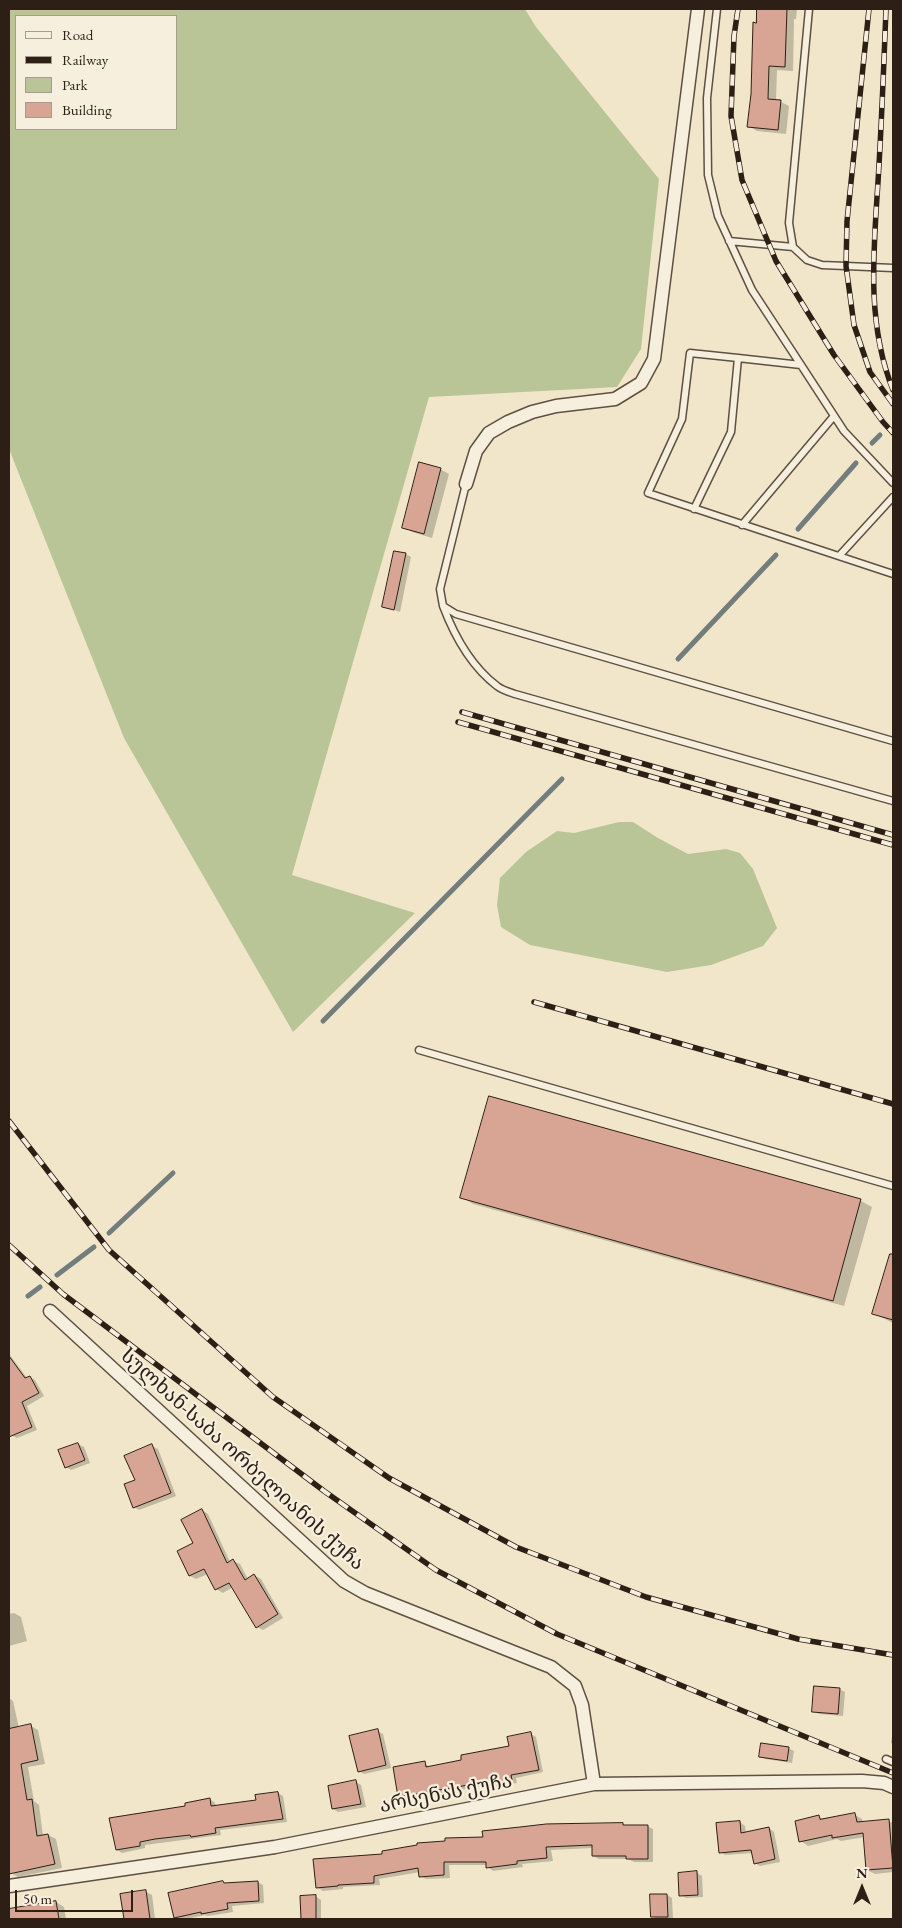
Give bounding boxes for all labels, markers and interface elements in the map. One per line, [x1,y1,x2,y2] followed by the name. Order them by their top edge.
[15,15,178,130] legend
[62,25,93,44] text: Road
[62,50,108,69] text: Railway
[62,75,88,94] text: Park
[62,100,112,119] text: Building
[115,1344,369,1576] street label: სულხან-საბა ორბელიანის ქუჩა
[378,1769,514,1819] street label: არსენას ქუჩა
[837,1863,887,1913] north arrow
[856,1864,868,1882] text: N
[18,1880,135,1912] scale bar
[23,1889,52,1908] text: 50 m

